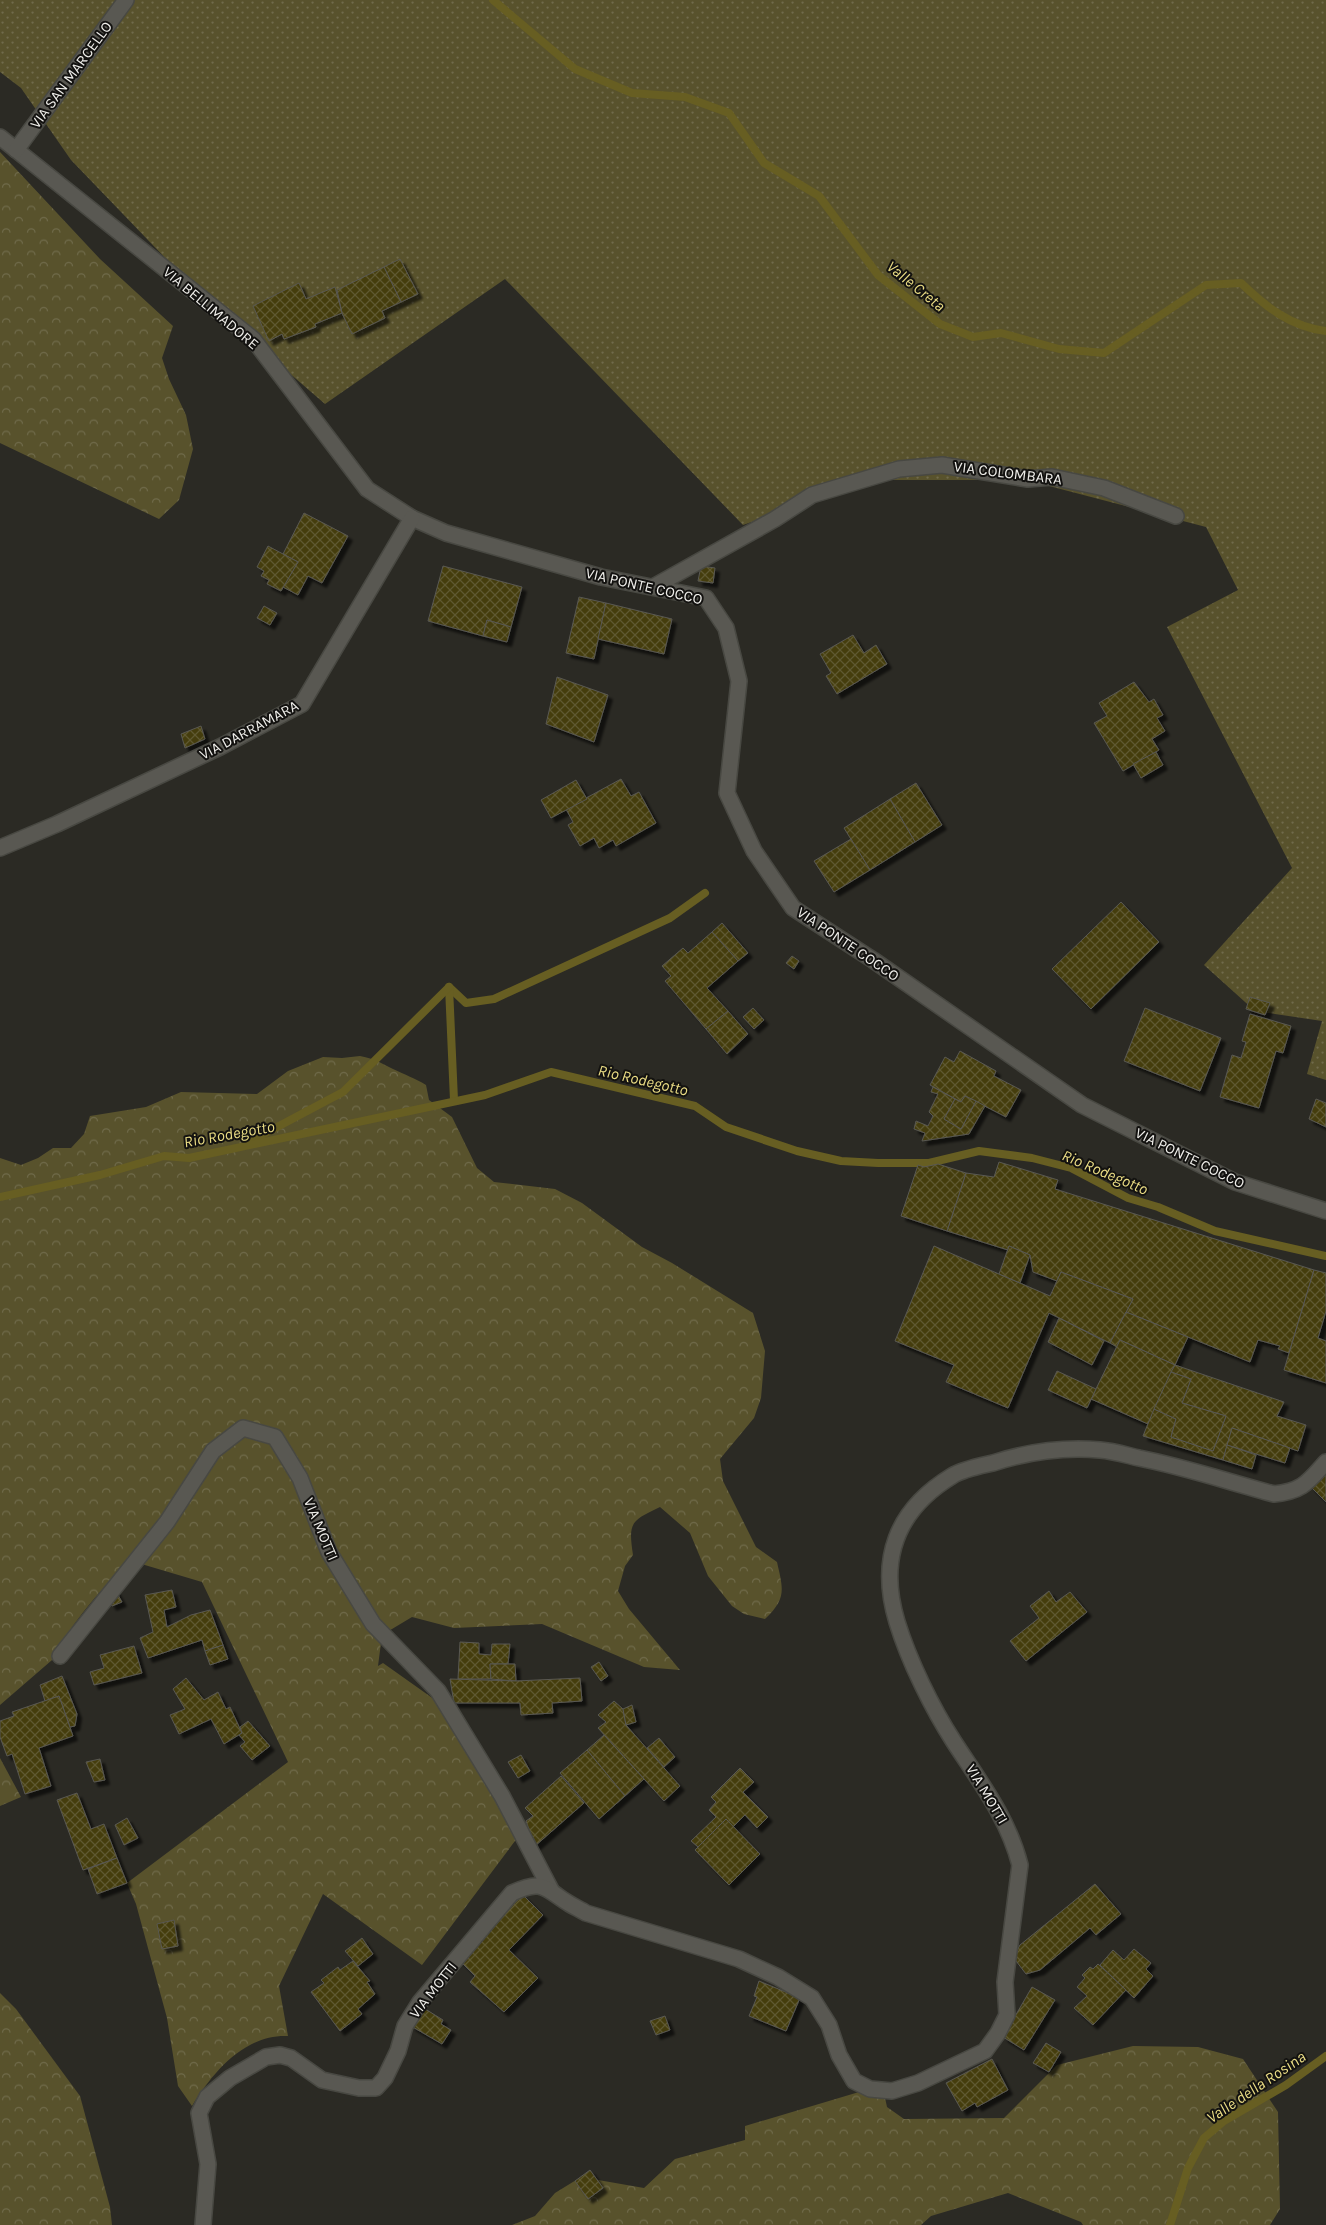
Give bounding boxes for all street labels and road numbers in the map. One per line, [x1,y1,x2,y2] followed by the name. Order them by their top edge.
[26,18,116,132] street label: VIA SAN MARCELLO
[160,263,262,353] street label: VIA BELLIMADORE
[953,457,1063,489] street label: VIA COLOMBARA
[584,564,704,608] street label: VIA PONTE COCCO
[196,696,302,764] street label: VIA DARRAMARA
[793,903,903,985] street label: VIA PONTE COCCO
[1132,1124,1248,1192] street label: VIA PONTE COCCO
[300,1495,342,1563] street label: VIA MOTTI
[962,1761,1012,1827] street label: VIA MOTTI
[405,1958,461,2022] street label: VIA MOTTI

